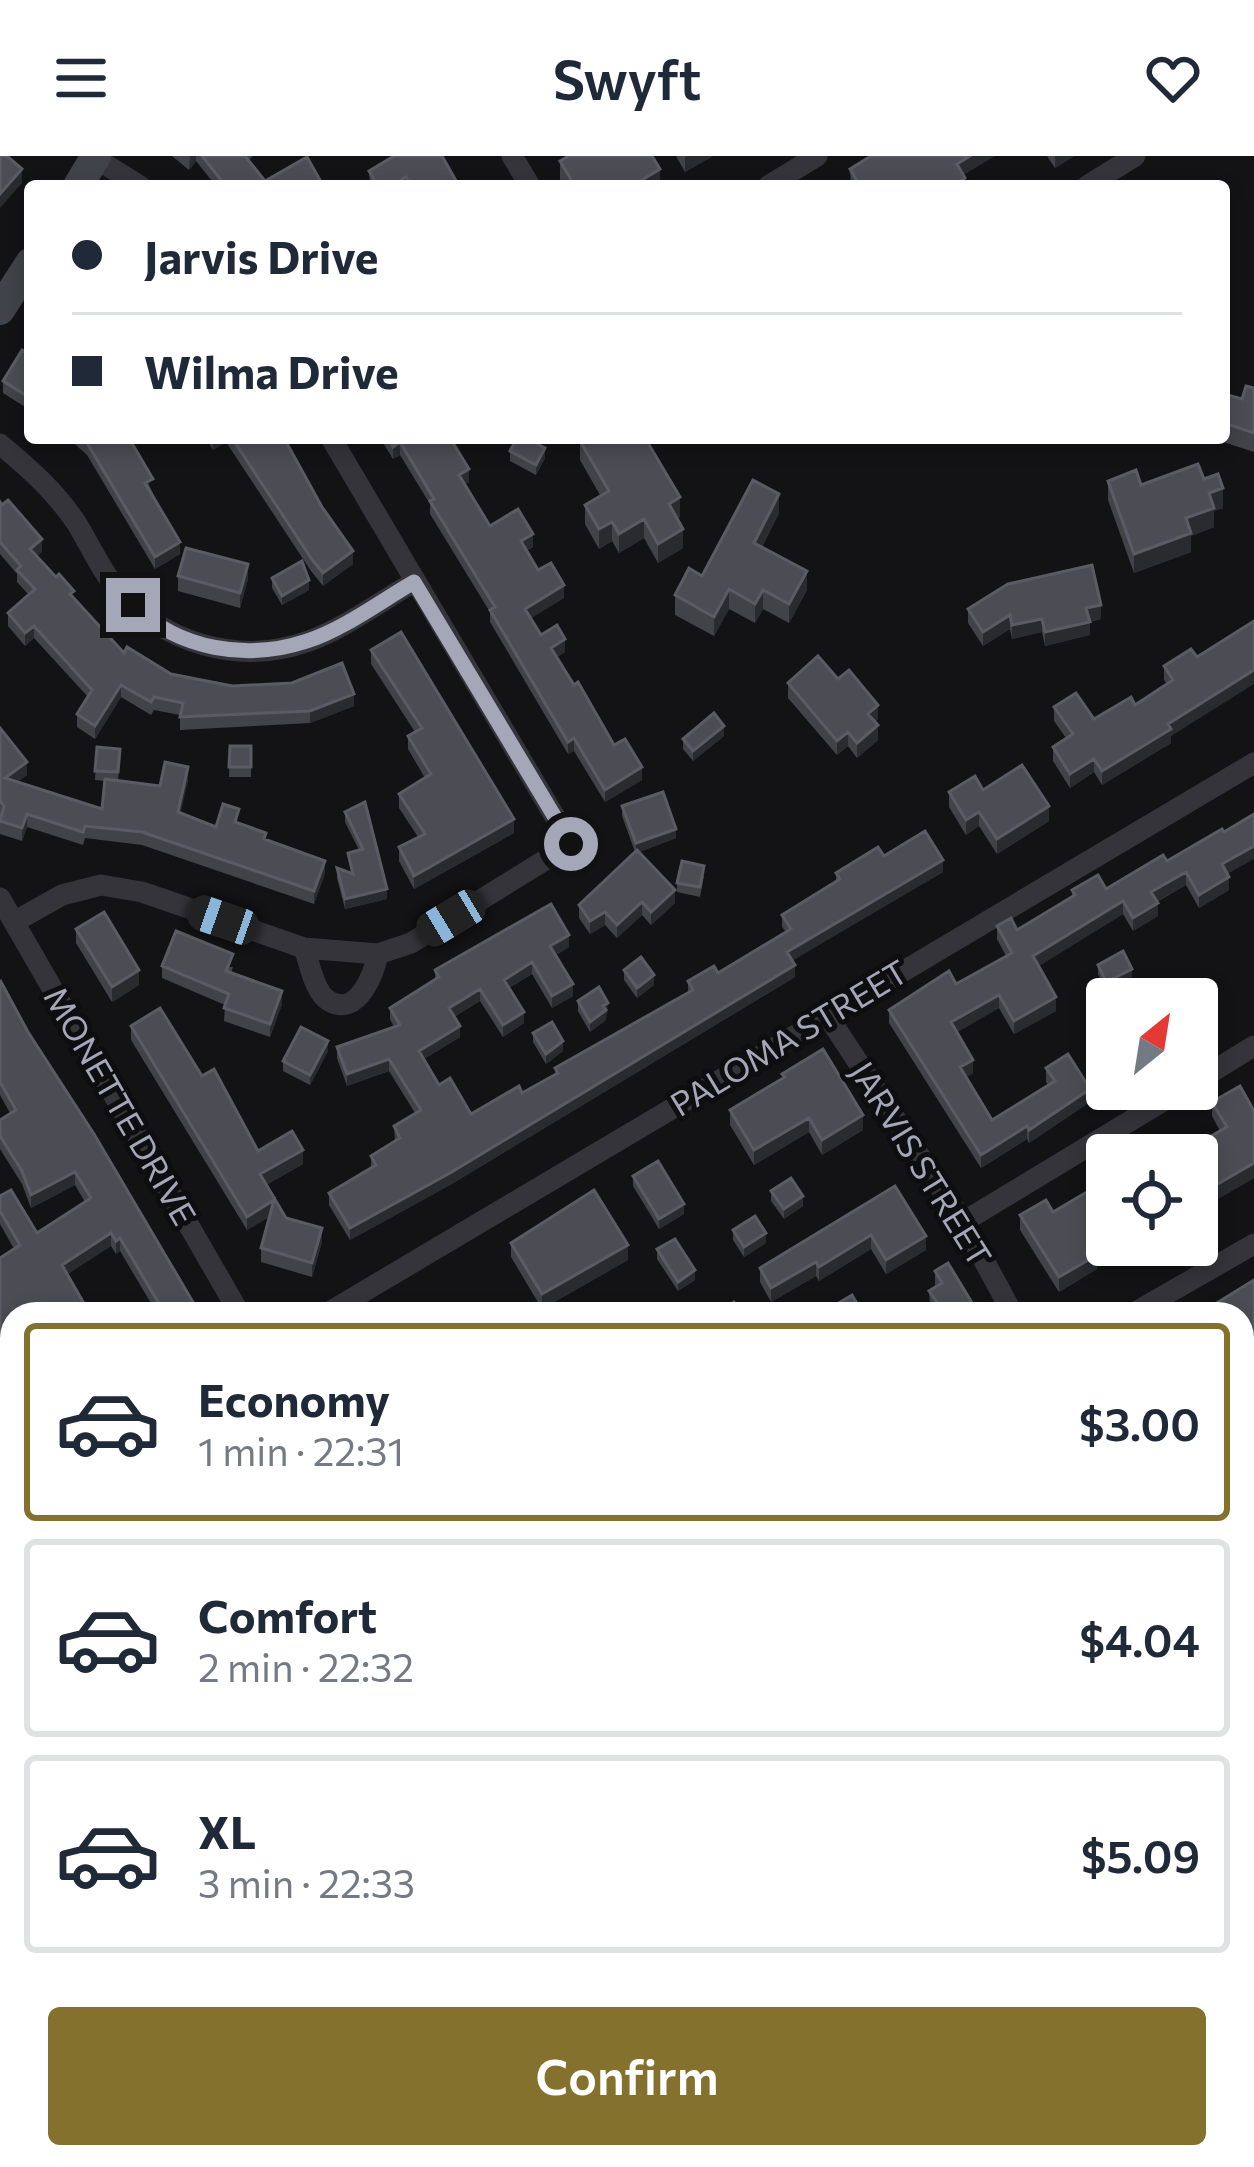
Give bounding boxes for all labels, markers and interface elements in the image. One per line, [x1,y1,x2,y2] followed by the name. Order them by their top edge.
[48,45,114,111] icon: menu
[553,45,701,111] text: Swyft
[1140,45,1206,111] icon: heart
[144,228,378,283] text: Jarvis Drive
[144,343,399,398] text: Wilma Drive
[106,578,160,632] route end
[544,817,598,871] route start
[411,884,491,952] car
[183,891,263,949] car
[662,950,914,1124] street label: PALOMA STREET
[1086,978,1218,1110] north arrow
[1086,978,1218,1266] map controls
[36,979,206,1232] street label: MONETTE DRIVE
[843,1053,1002,1273] street label: JARVIS STREET
[1086,1134,1218,1266] button: locate
[54,1368,162,1476] icon: car
[198,1371,390,1426] text: Economy
[1079,1395,1200,1450] text: $3.00
[198,1426,404,1474] text: 1 min · 22:31
[54,1584,162,1692] icon: car
[198,1587,377,1642] text: Comfort
[1079,1611,1200,1666] text: $4.04
[198,1642,414,1690] text: 2 min · 22:32
[54,1800,162,1908] icon: car
[198,1803,256,1858] text: XL
[1081,1827,1200,1882] text: $5.09
[198,1858,415,1906] text: 3 min · 22:33
[48,2007,1206,2145] button: Confirm

